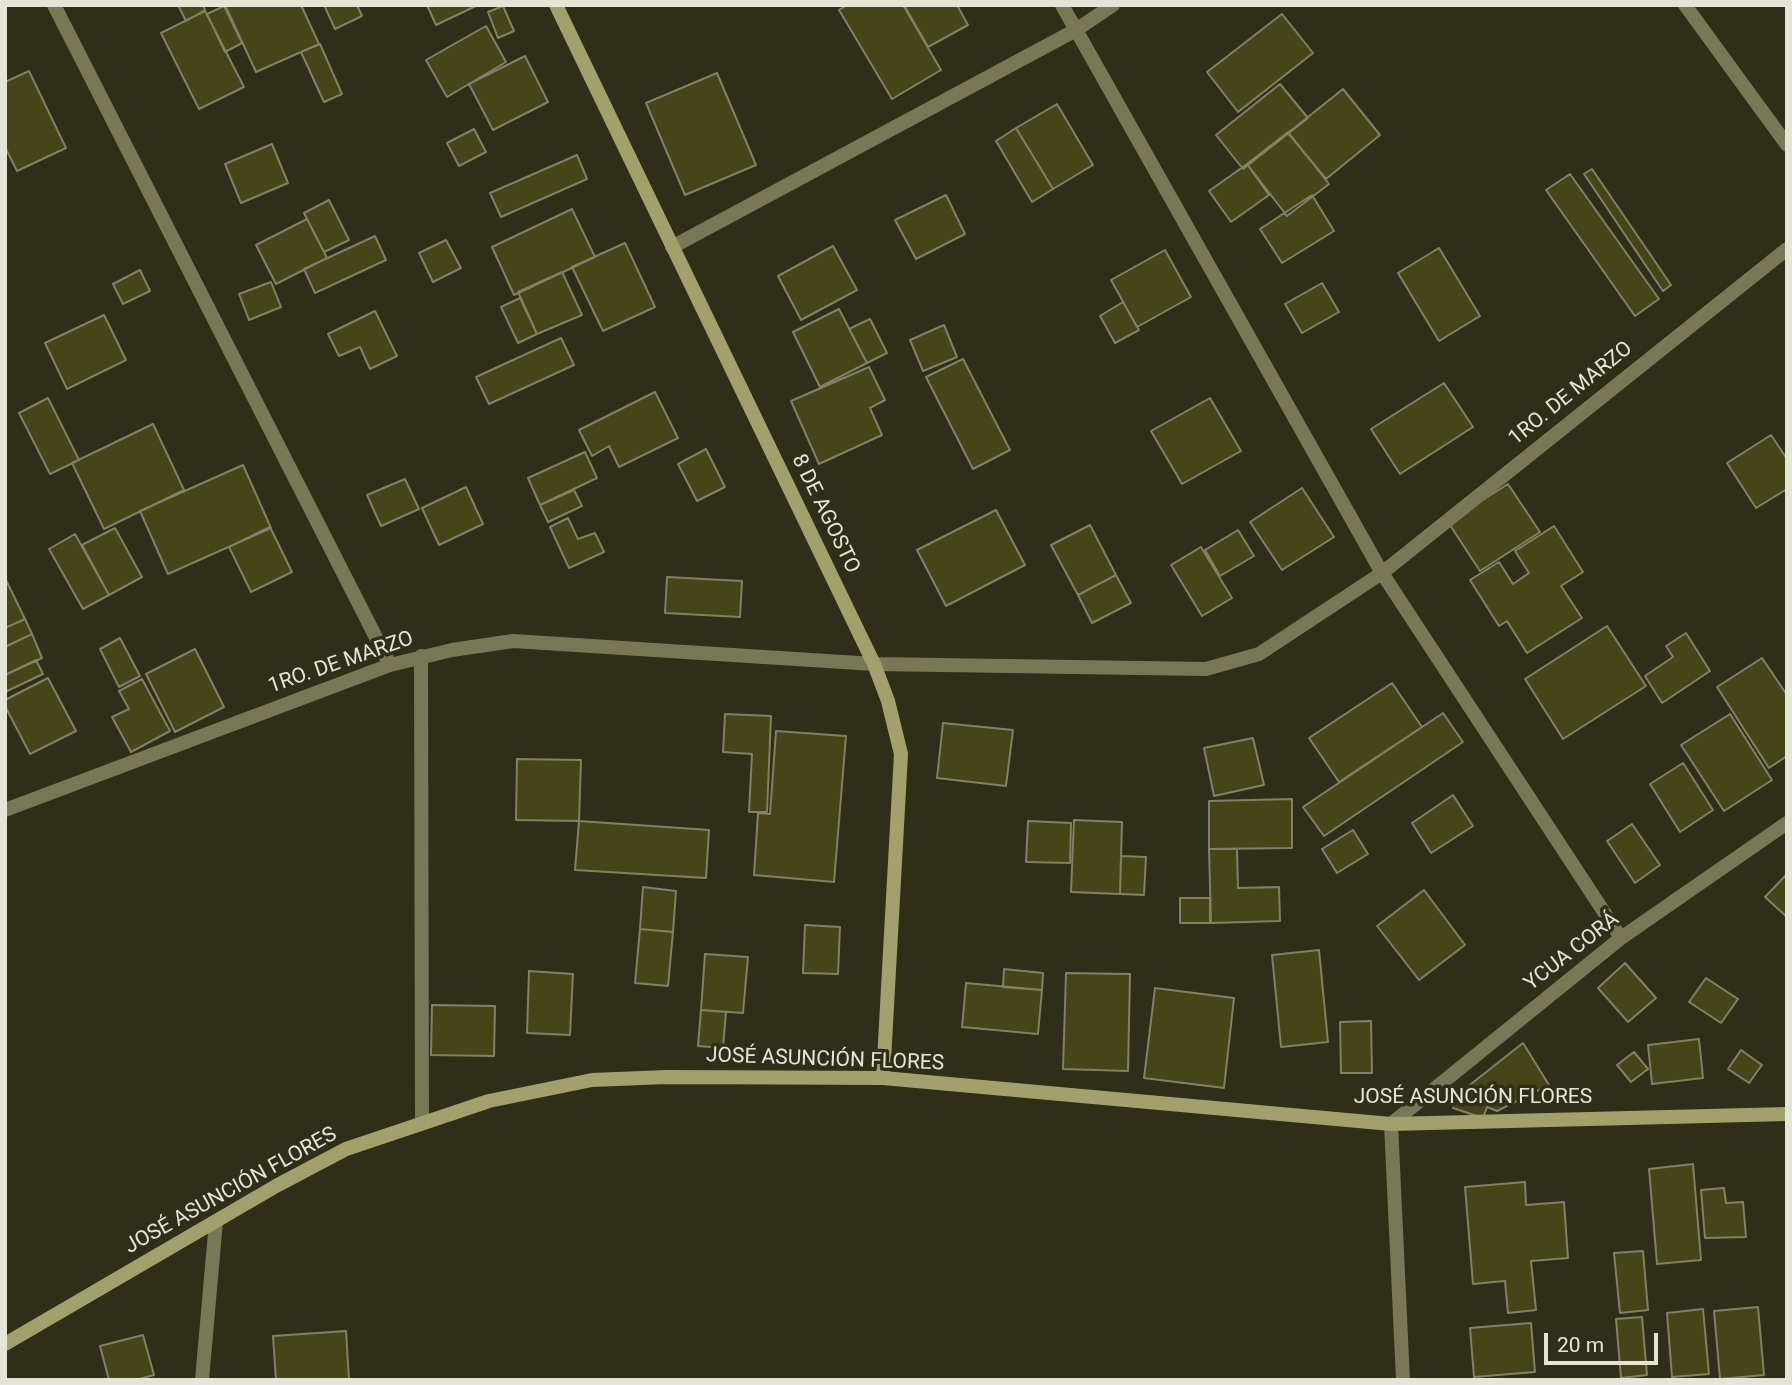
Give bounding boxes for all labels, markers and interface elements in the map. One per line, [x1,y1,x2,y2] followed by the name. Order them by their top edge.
[1504,336,1638,452] street label: 1RO. DE MARZO
[785,450,865,578] street label: 8 DE AGOSTO
[265,626,417,700] street label: 1RO. DE MARZO
[1520,907,1624,997] street label: YCUA CORÁ
[705,1043,945,1077] street label: JOSÉ ASUNCIÓN FLORES
[1354,1085,1592,1111] street label: JOSÉ ASUNCIÓN FLORES
[121,1122,341,1260] street label: JOSÉ ASUNCIÓN FLORES
[1547,1318,1661,1362] scale bar
[1557,1333,1604,1357] text: 20 m

